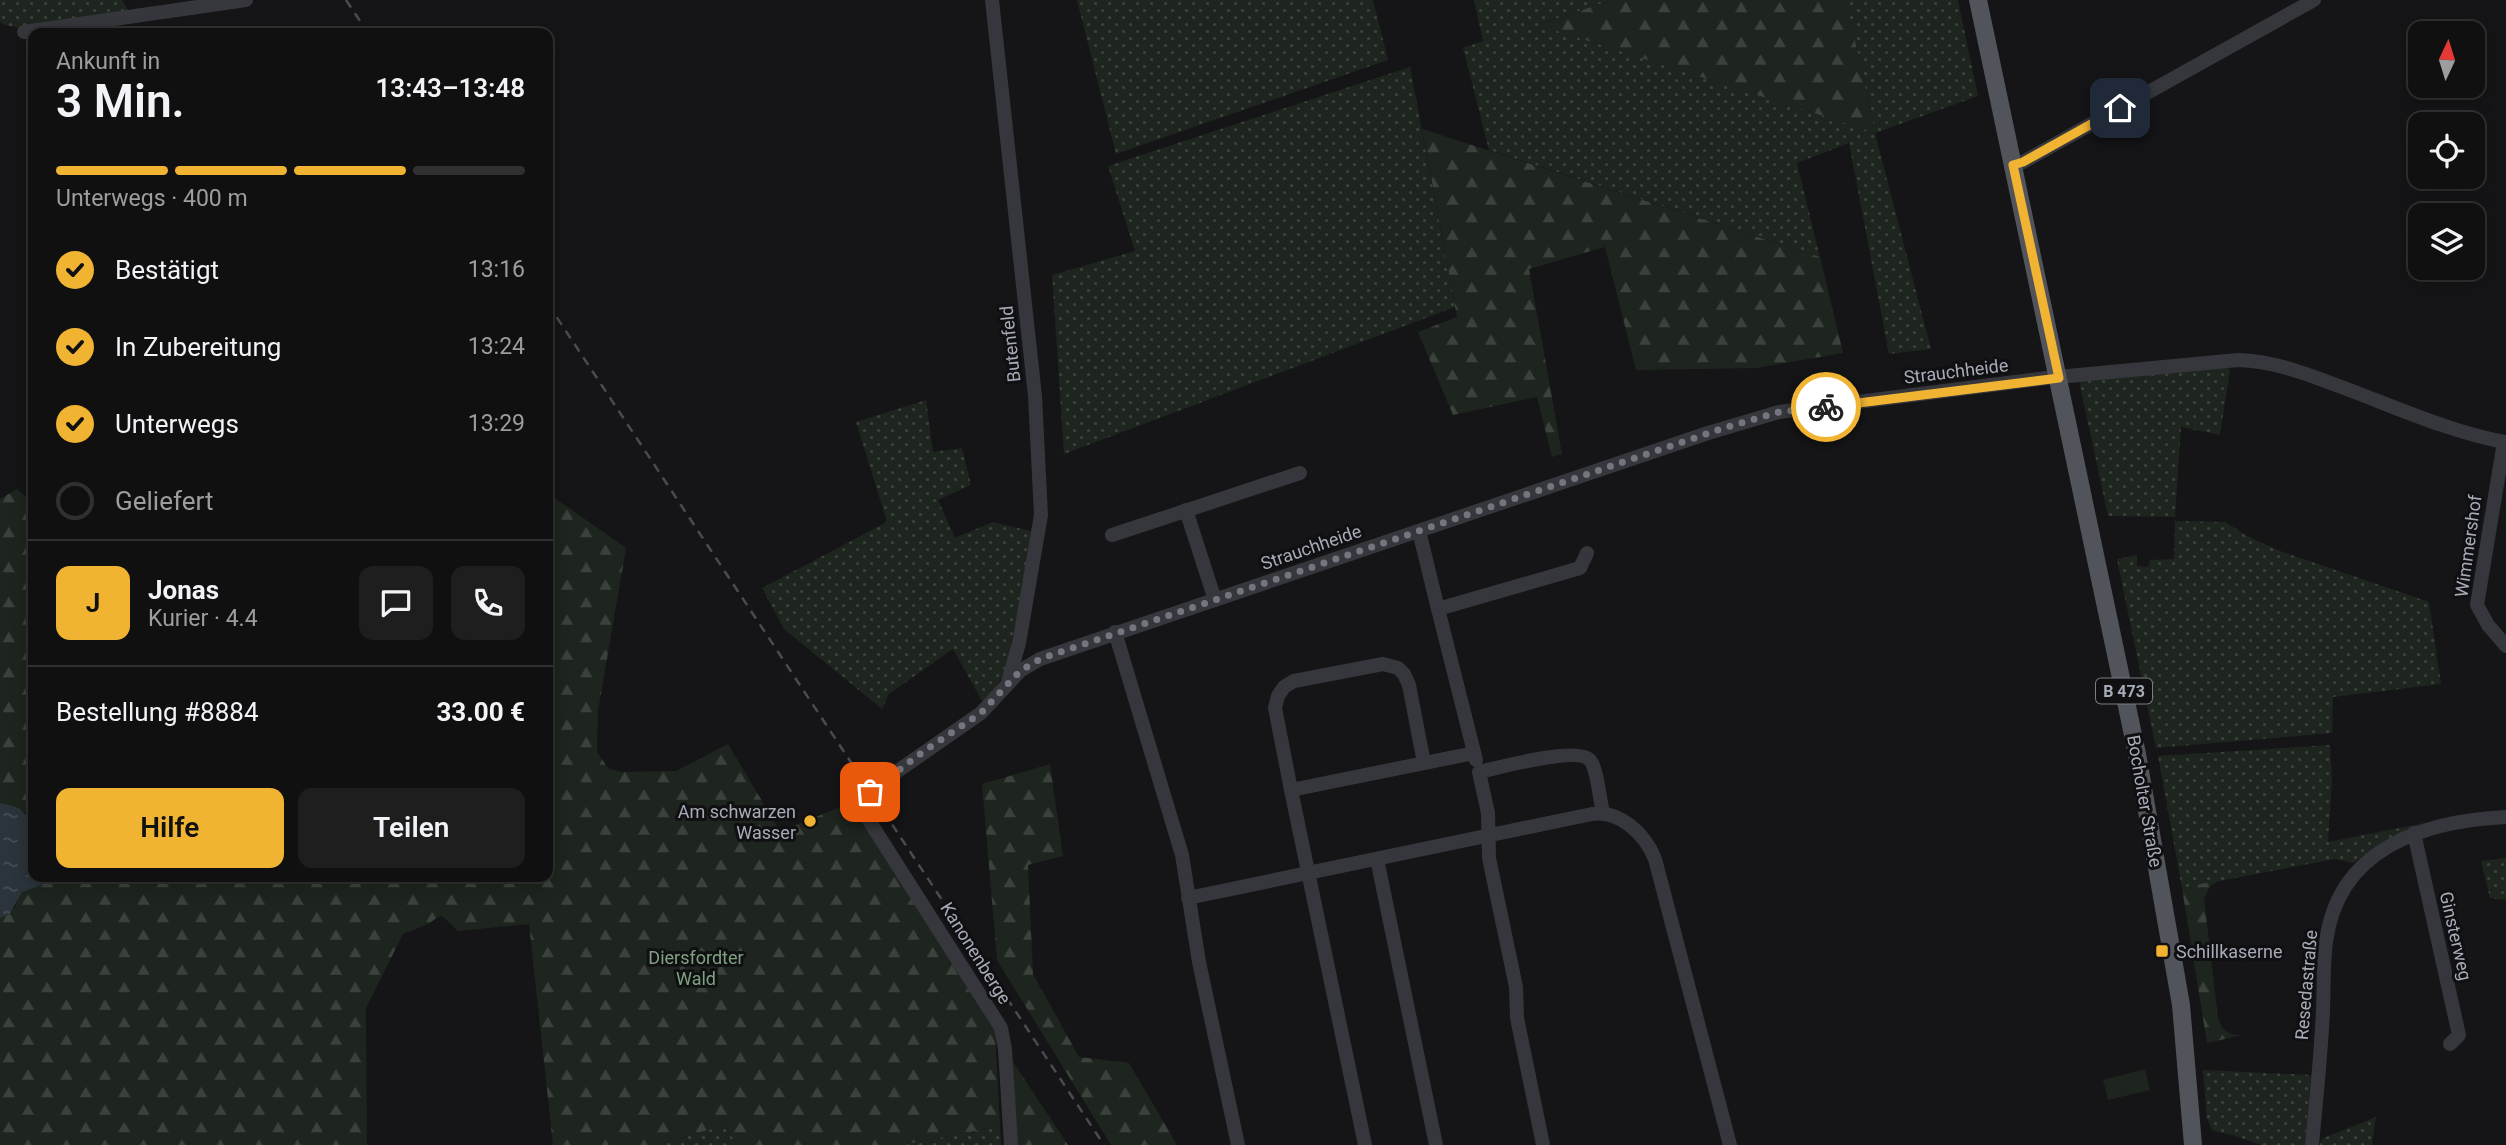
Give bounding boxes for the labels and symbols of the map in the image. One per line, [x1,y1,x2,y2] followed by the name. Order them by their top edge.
[2408,21,2485,98] north arrow
[2090,78,2150,138] pin
[996,305,1024,383] street label: Butenfeld
[1903,354,2009,388] street label: Strauchheide
[1791,372,1861,442] courier
[2450,493,2486,599] street label: Wimmershof
[1258,520,1364,574] street label: Strauchheide
[2096,678,2152,704] road number: B 473
[2123,733,2167,869] street label: Bocholter Straße
[840,762,900,822] pin
[678,801,796,843] place label: Am schwarzen Wasser
[802,813,818,829] marker: Am schwarzen Wasser
[2436,889,2476,983] street label: Ginsterweg
[936,898,1016,1008] street label: Kanonenberge
[2291,929,2321,1041] street label: Resedastraße
[2176,941,2283,962] place label: Schillkaserne
[2154,943,2170,959] marker: Schillkaserne
[648,947,744,989] park label: Diersfordter Wald

